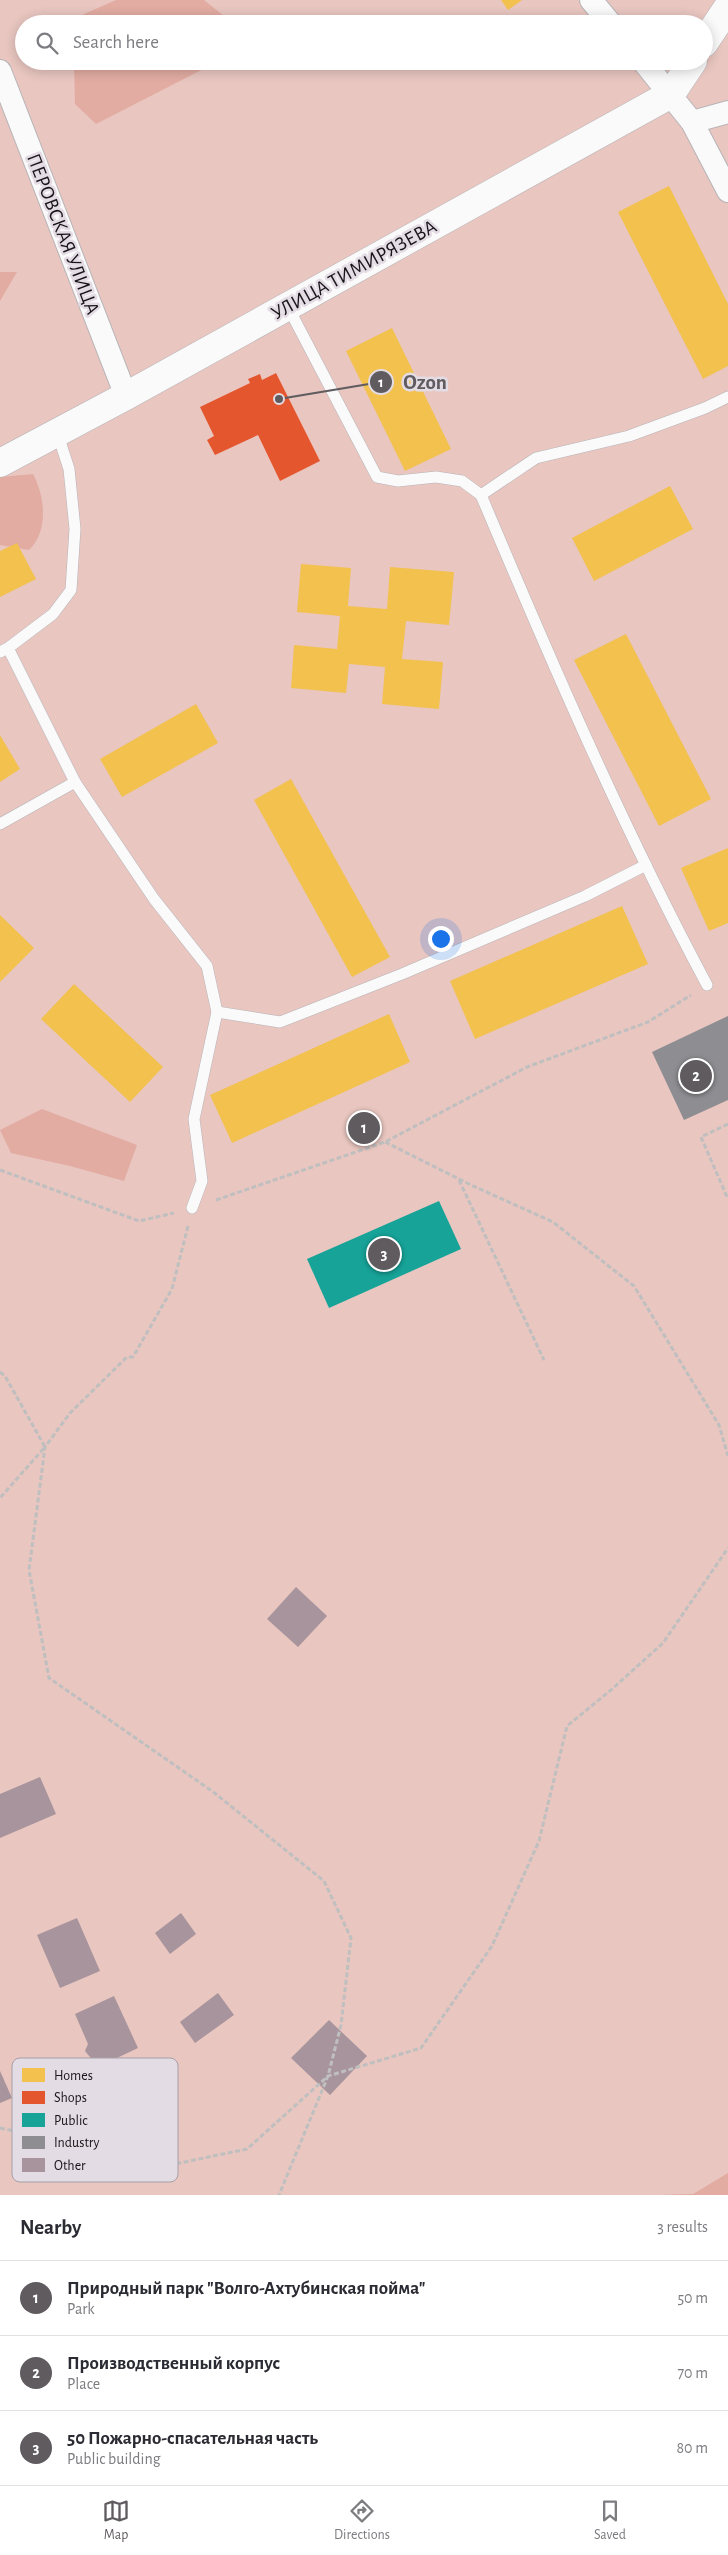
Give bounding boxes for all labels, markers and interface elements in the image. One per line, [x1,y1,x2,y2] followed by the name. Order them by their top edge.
[15,15,713,70] search box
[33,29,61,57] icon: search
[73,33,159,52] text: Search here
[23,151,103,317] street label: ПЕРОВСКАЯ УЛИЦА
[268,216,440,324] street label: УЛИЦА ТИМИРЯЗЕВА
[368,364,457,400] callout: Ozon
[403,372,447,393] text: Ozon
[378,375,384,390] text: 1
[428,926,454,952] your location
[680,1057,712,1095] pin: 2
[348,1109,380,1147] pin: 1
[368,1235,400,1273] pin: 3
[12,2058,178,2182] legend
[54,2069,93,2083] text: Homes
[54,2091,87,2105] text: Shops
[54,2114,88,2128] text: Public
[54,2136,100,2150] text: Industry
[54,2159,86,2173] text: Other
[20,2217,81,2238] text: Nearby
[657,2219,708,2235] text: 3 results
[67,2279,425,2298] text: Природный парк "Волго-Ахтубинская пойма"
[33,2290,39,2306] text: 1
[677,2290,708,2306] text: 50 m
[67,2301,95,2317] text: Park
[67,2354,280,2373] text: Производственный корпус
[32,2365,40,2381] text: 2
[677,2365,708,2381] text: 70 m
[67,2376,100,2392] text: Place
[67,2429,318,2448] text: 50 Пожарно-спасательная часть
[33,2440,39,2456] text: 3
[677,2440,708,2456] text: 80 m
[67,2451,161,2467] text: Public building
[102,2497,130,2544] tab: Map
[334,2497,390,2544] tab: Directions
[594,2497,626,2544] tab: Saved

